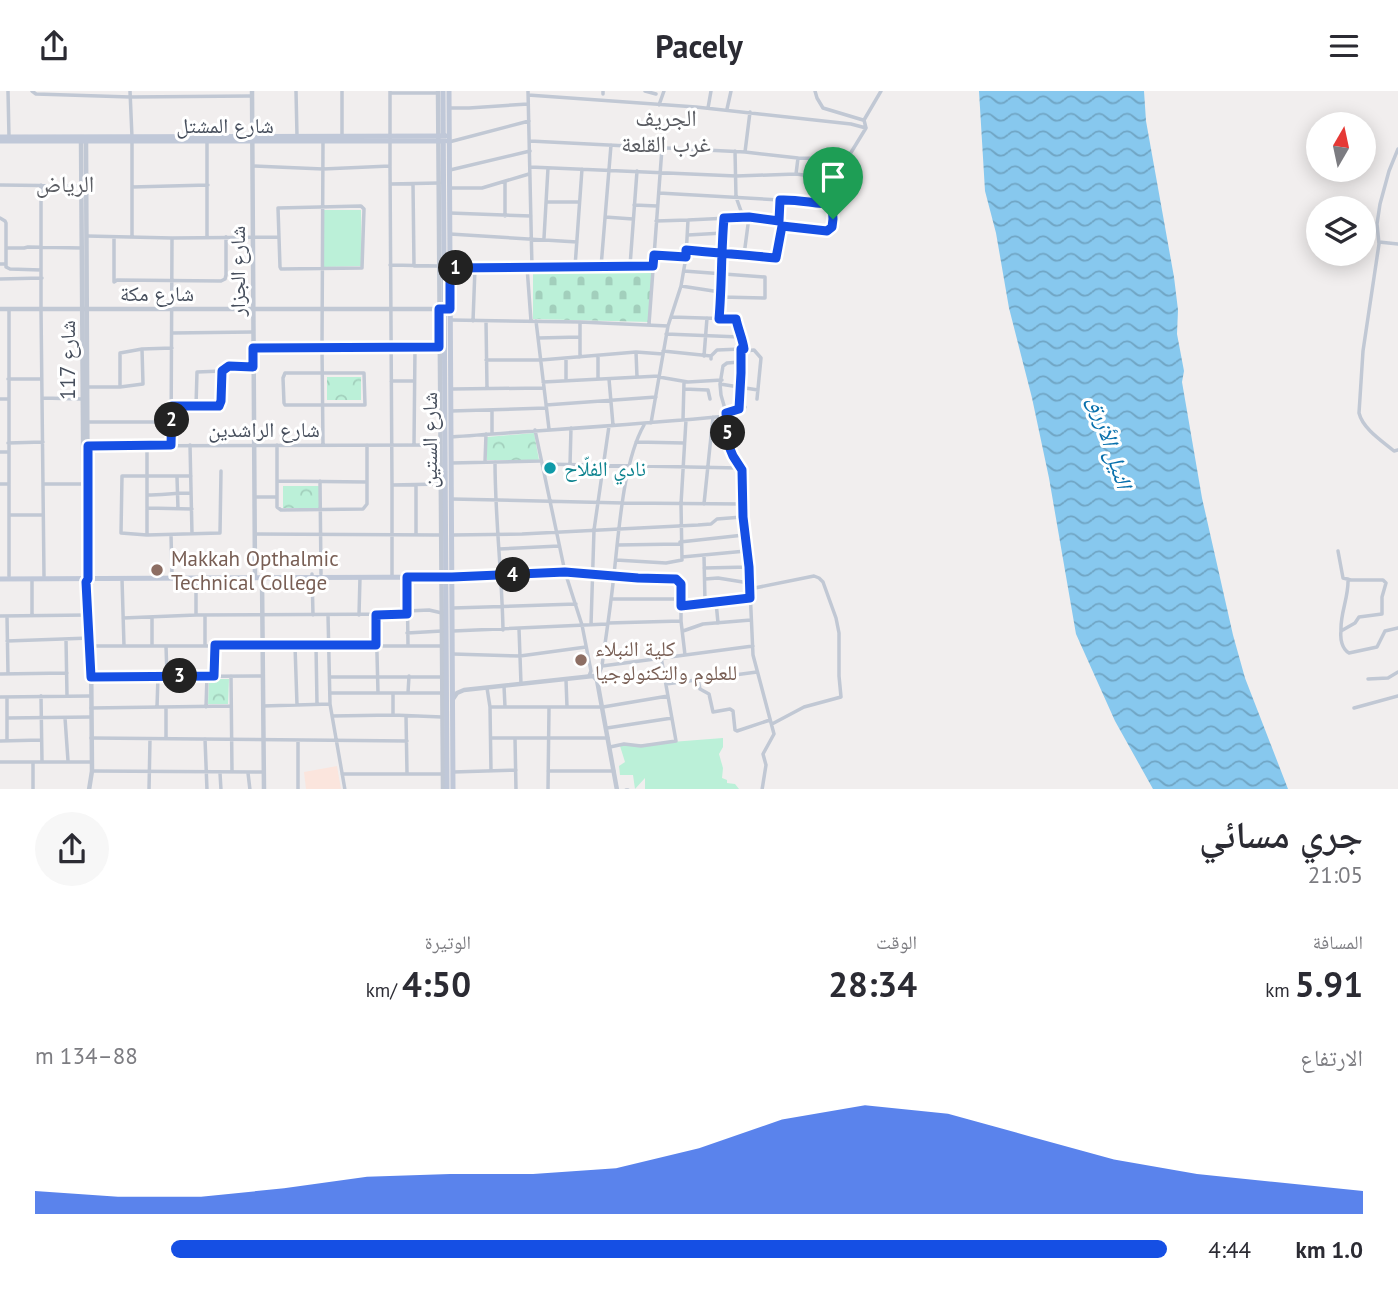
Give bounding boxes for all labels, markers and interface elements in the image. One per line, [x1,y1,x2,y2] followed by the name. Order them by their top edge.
[655,25,743,67] text: Pacely
[35,27,73,65] icon: share
[1325,27,1363,65] icon: menu
[621,103,711,158] district label: الجريف غرب القلعة
[176,112,274,139] street label: شارع المشتل
[1306,112,1376,182] north arrow
[1306,112,1376,266] map controls
[803,147,863,219] pin
[814,158,852,196] icon: arrive
[36,169,94,198] district label: الرياض
[1306,196,1376,266] button: layers
[224,226,251,317] street label: شارع الجزار
[438,251,474,285] pin: 1
[450,255,461,279] text: 1
[120,280,194,307] street label: شارع مكة
[54,320,81,400] street label: شارع 117
[416,392,443,488] street label: شارع الستين
[1082,392,1140,494] water label: النيل الأزرق
[154,403,190,437] pin: 2
[166,407,177,431] text: 2
[710,415,746,451] pin: 5
[208,416,320,443] street label: شارع الراشدين
[722,420,733,444] text: 5
[564,455,646,485] place label: نادي الفلّاح
[542,460,558,476] marker: نادي الفلّاح
[171,545,339,596] place label: Makkah Opthalmic Technical College
[496,557,530,593] pin: 4
[149,562,165,578] marker: Makkah Opthalmic Technical College
[507,562,518,586] text: 4
[595,635,737,687] place label: كلية النبلاء للعلوم والتكنولوجيا
[573,652,589,668] marker: كلية النبلاء للعلوم والتكنولوجيا
[162,659,198,693] pin: 3
[174,663,185,687] text: 3
[1199,809,1363,858] text: جري مسائي
[35,812,109,886] button: share
[1308,860,1363,889] text: 21:05
[425,930,471,954] text: الوتيرة
[876,930,917,954] text: الوقت
[1313,930,1363,954] text: المسافة
[402,961,471,1007] text: 4:50
[828,961,917,1007] text: 28:34
[1295,961,1363,1007] text: 5.91
[366,978,402,1002] text: /km
[1265,978,1295,1002] text: km
[35,1041,138,1070] text: 88–134 m
[1300,1043,1363,1072] text: الارتفاع
[1208,1235,1251,1264] text: 4:44
[1296,1235,1363,1264] text: 1.0 km

